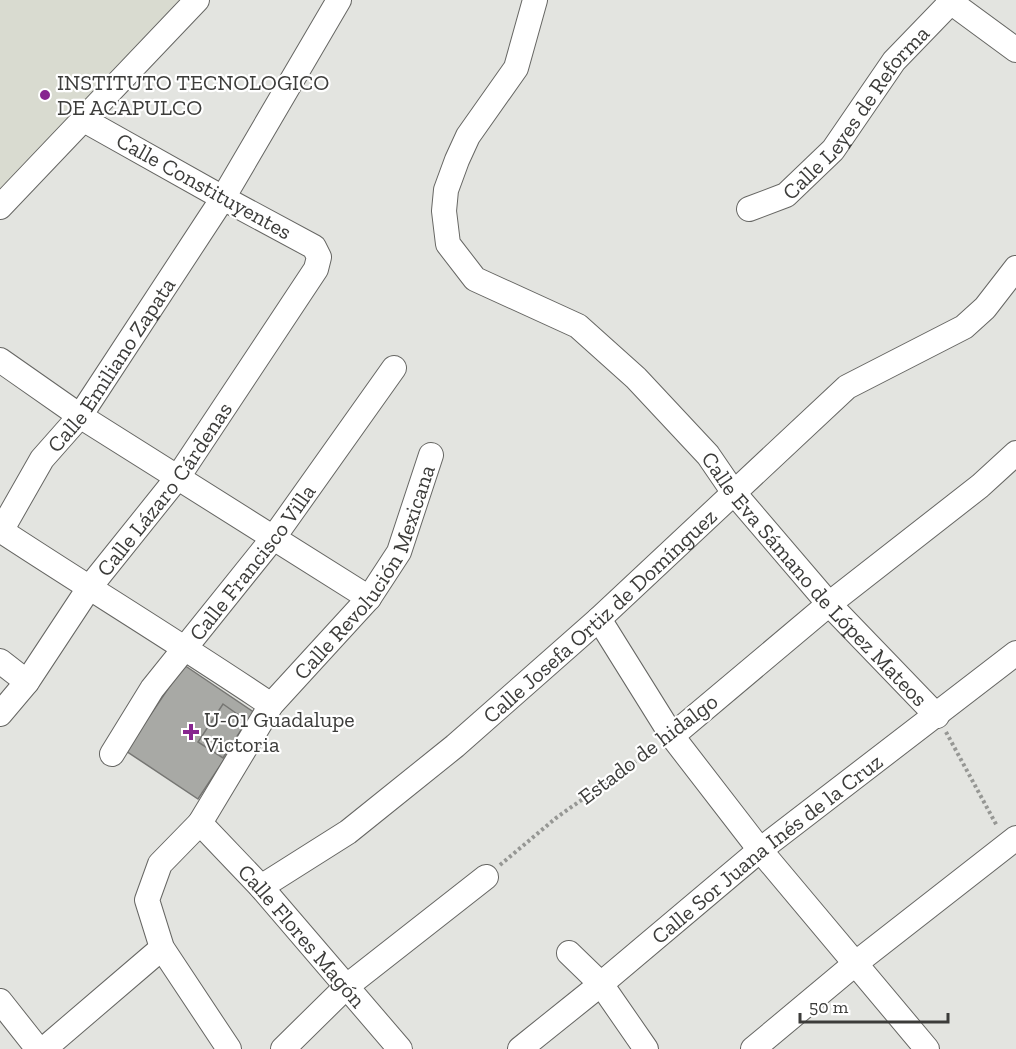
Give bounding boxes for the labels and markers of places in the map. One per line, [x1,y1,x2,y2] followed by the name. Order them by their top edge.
[57,69,329,121] place label: INSTITUTO TECNOLOGICO DE ACAPULCO
[38,88,52,102] marker: INSTITUTO TECNOLOGICO DE ACAPULCO
[203,706,355,758] place label: U-01 Guadalupe Victoria
[182,723,200,741] marker: U-01 Guadalupe Victoria

